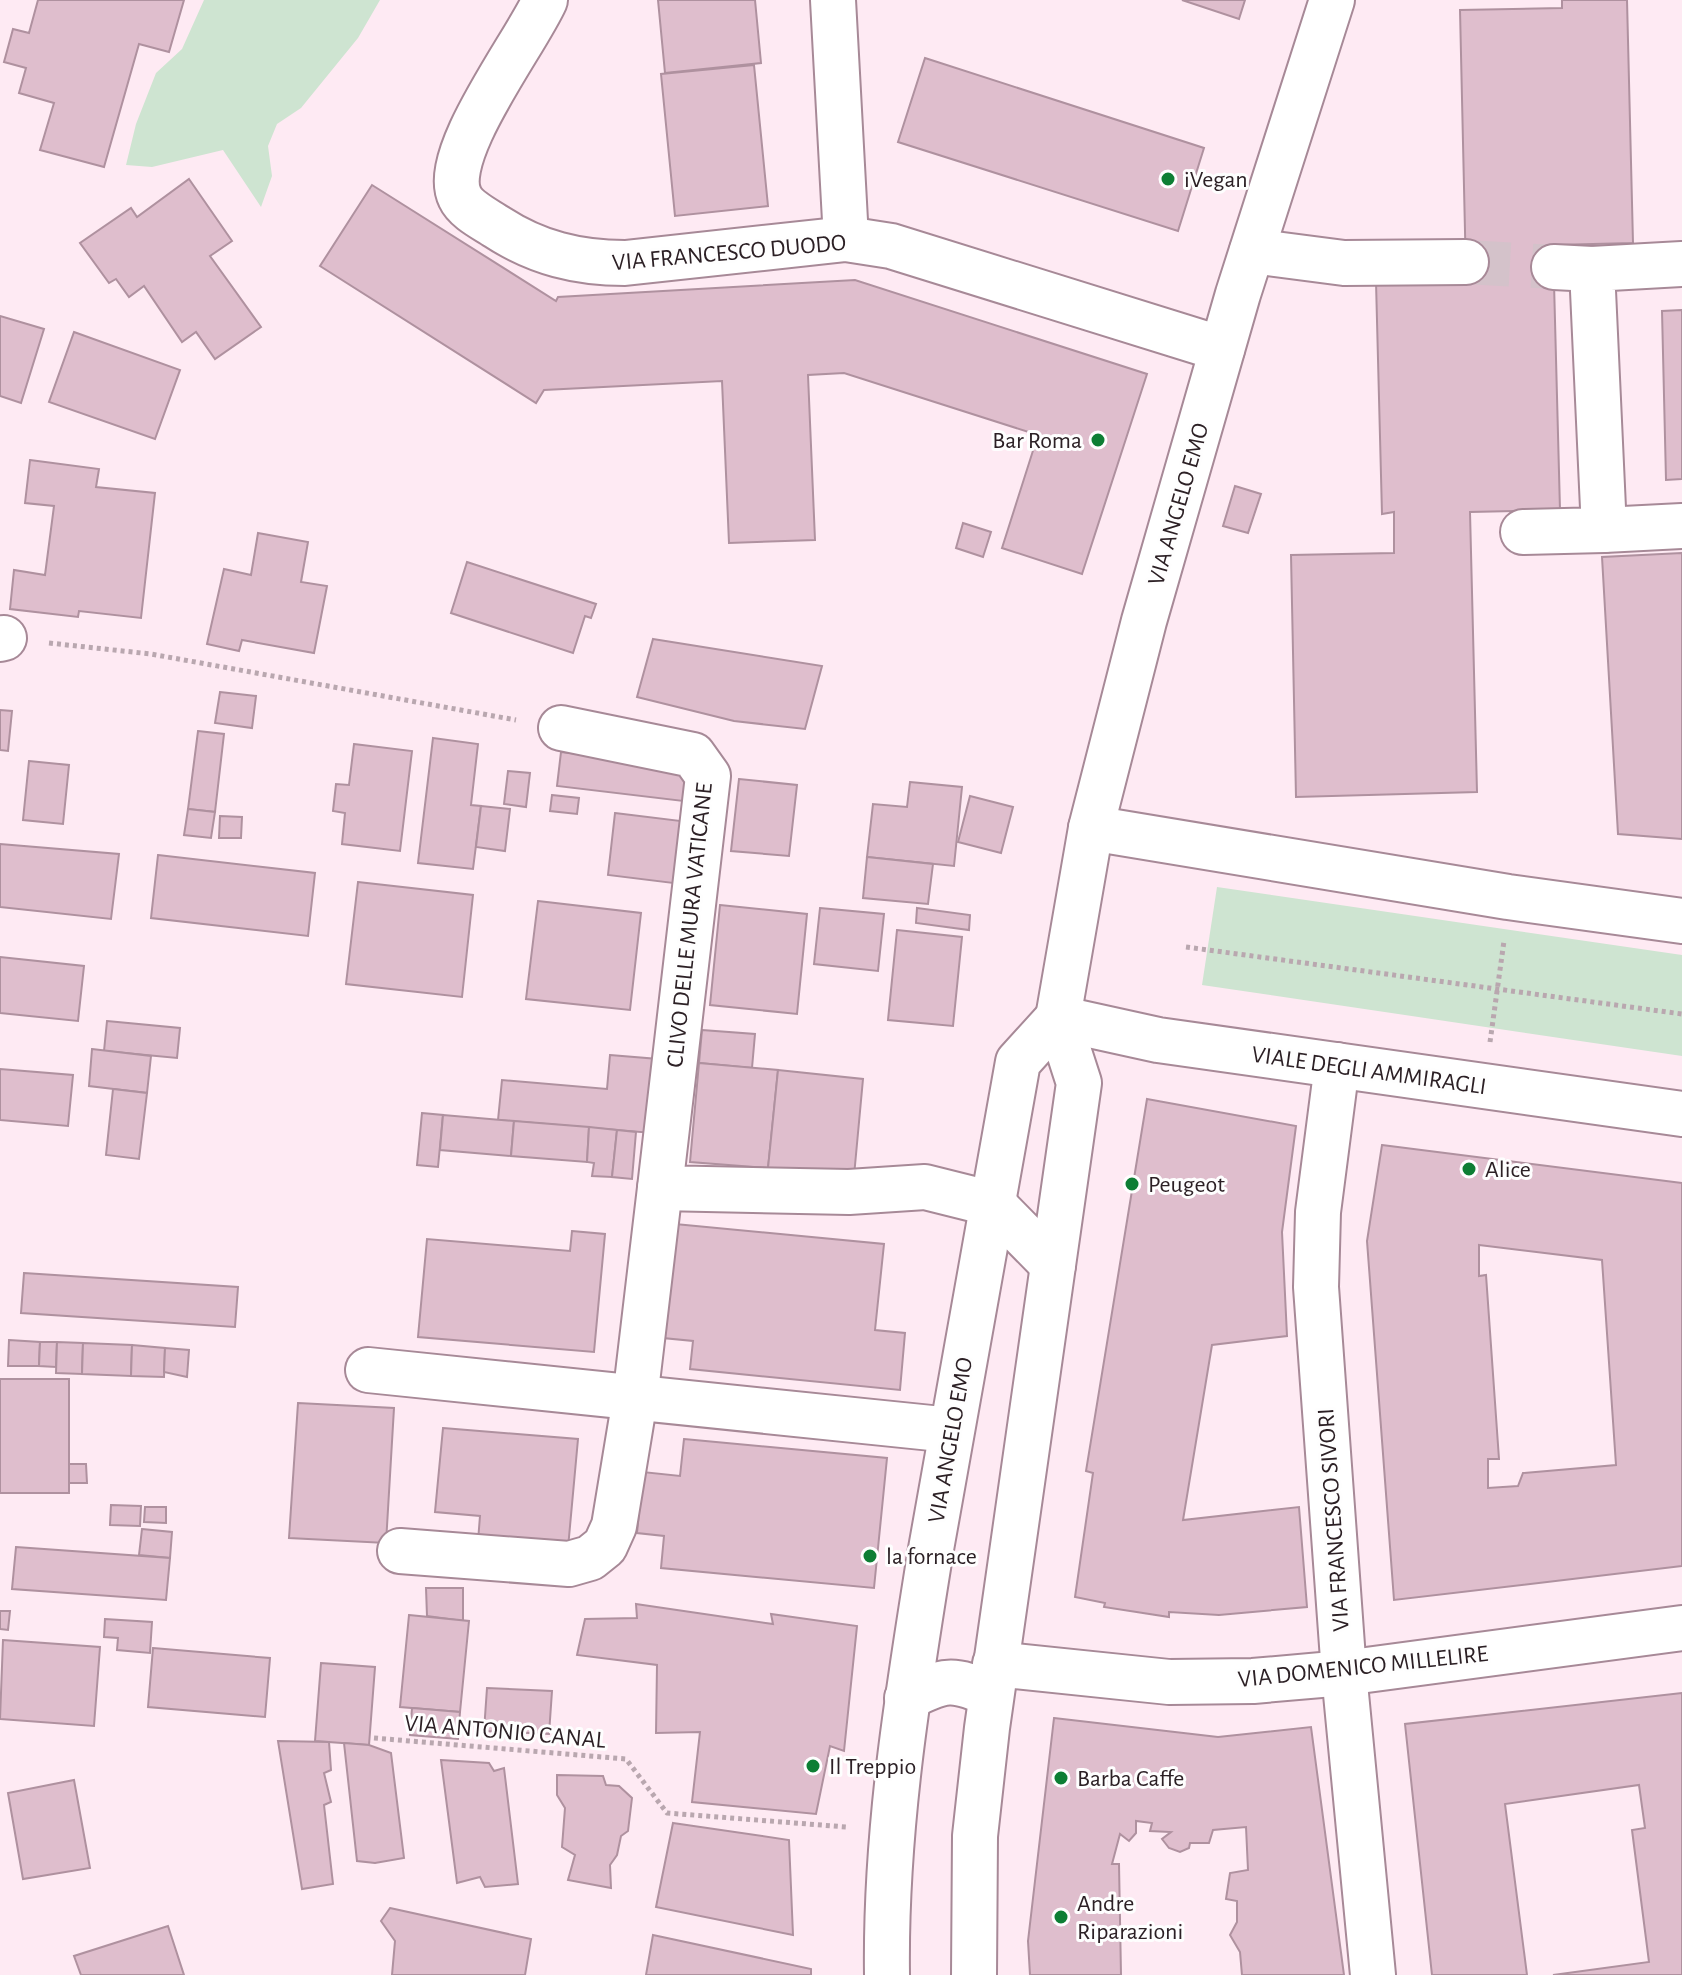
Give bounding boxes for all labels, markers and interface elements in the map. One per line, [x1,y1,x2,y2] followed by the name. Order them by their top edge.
[1184,168,1248,192] place label: iVegan
[1159,170,1177,188] marker: iVegan
[611,231,847,275] street label: VIA FRANCESCO DUODO
[1144,420,1214,588] street label: VIA ANGELO EMO
[992,429,1082,453] place label: Bar Roma
[1089,431,1107,449] marker: Bar Roma
[663,781,717,1069] street label: CLIVO DELLE MURA VATICANE
[1250,1043,1488,1099] street label: VIALE DEGLI AMMIRAGLI
[1485,1158,1531,1182] place label: Alice
[1460,1160,1478,1178] marker: Alice
[1148,1173,1225,1197] place label: Peugeot
[1123,1175,1141,1193] marker: Peugeot
[925,1356,977,1525] street label: VIA ANGELO EMO
[1314,1407,1354,1632] street label: VIA FRANCESCO SIVORI
[886,1545,977,1569] place label: la fornace
[861,1547,879,1565] marker: la fornace
[1237,1642,1490,1692] street label: VIA DOMENICO MILLELIRE
[403,1711,607,1753] street label: VIA ANTONIO CANAL
[829,1755,916,1779] place label: Il Treppio
[804,1757,822,1775] marker: Il Treppio
[1077,1767,1184,1791] place label: Barba Caffe
[1052,1769,1070,1787] marker: Barba Caffe
[1077,1892,1183,1944] place label: Andre Riparazioni
[1052,1908,1070,1926] marker: Andre Riparazioni

